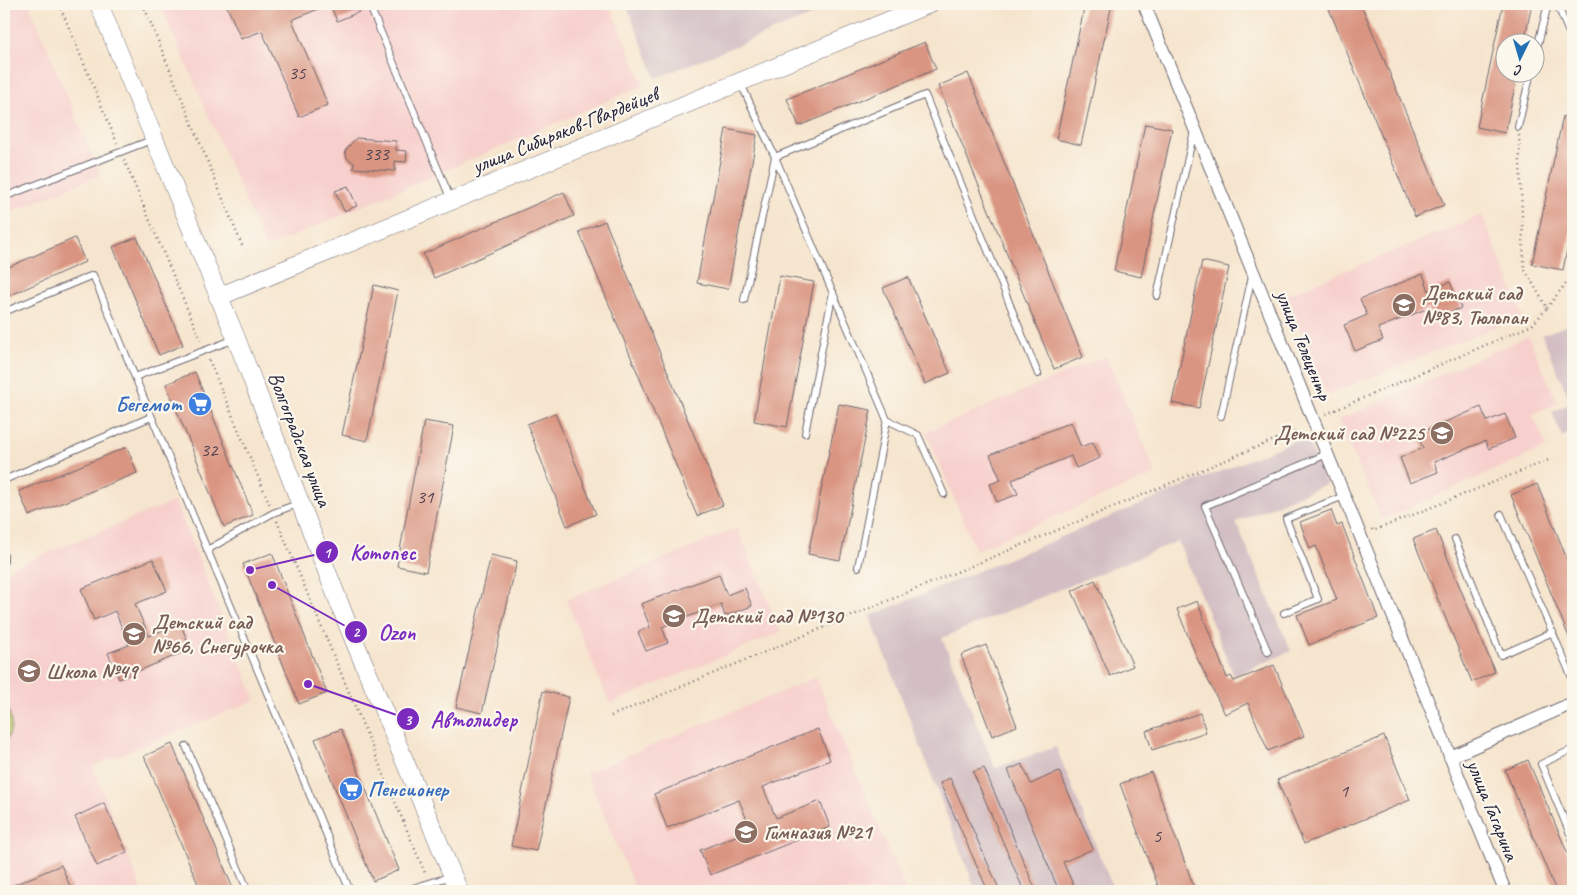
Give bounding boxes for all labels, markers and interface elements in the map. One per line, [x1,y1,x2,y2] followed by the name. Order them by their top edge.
[1494,32,1544,82] north arrow
[288,61,307,85] house number: 35
[1513,61,1523,79] text: С
[466,79,665,180] street label: улица Сибиряков-Гвардейцев
[363,142,390,166] house number: 333
[1422,280,1529,330] place label: Детский сад №83, Тюльпан
[1269,284,1338,405] street label: улица Телецентр
[1391,292,1417,318] school or university icon: Детский сад №83, Тюльпан
[262,368,338,511] street label: Волгоградская улица
[115,391,183,417] place label: Бегемот
[187,391,213,417] supermarket icon: Бегемот
[1274,420,1426,446] place label: Детский сад №225
[1429,420,1455,446] school or university icon: Детский сад №225
[200,438,219,462] house number: 32
[416,485,435,509] house number: 31
[315,534,426,571] callout: Котопес
[350,539,417,567] text: Котопес
[324,544,333,563] text: 1
[661,603,687,629] school or university icon: Детский сад №130
[692,603,845,629] place label: Детский сад №130
[152,609,284,660] place label: Детский сад №66, Снегурочка
[343,613,425,650] callout: Ozon
[379,619,416,647] text: Ozon
[121,621,147,647] school or university icon: Детский сад №66, Снегурочка
[353,623,361,642] text: 2
[16,658,42,684] school or university icon: Школа №49
[46,658,140,684] place label: Школа №49
[395,701,527,738] callout: Автолидер
[431,706,519,734] text: Автолидер
[405,711,413,730] text: 3
[1460,754,1526,866] street label: улица Гагарина
[338,776,364,802] supermarket icon: Пенсионер
[368,776,450,802] place label: Пенсионер
[1340,779,1350,803] house number: 1
[733,819,759,845] school or university icon: Гимназия №21
[764,819,874,845] place label: Гимназия №21
[1153,824,1163,848] house number: 5

